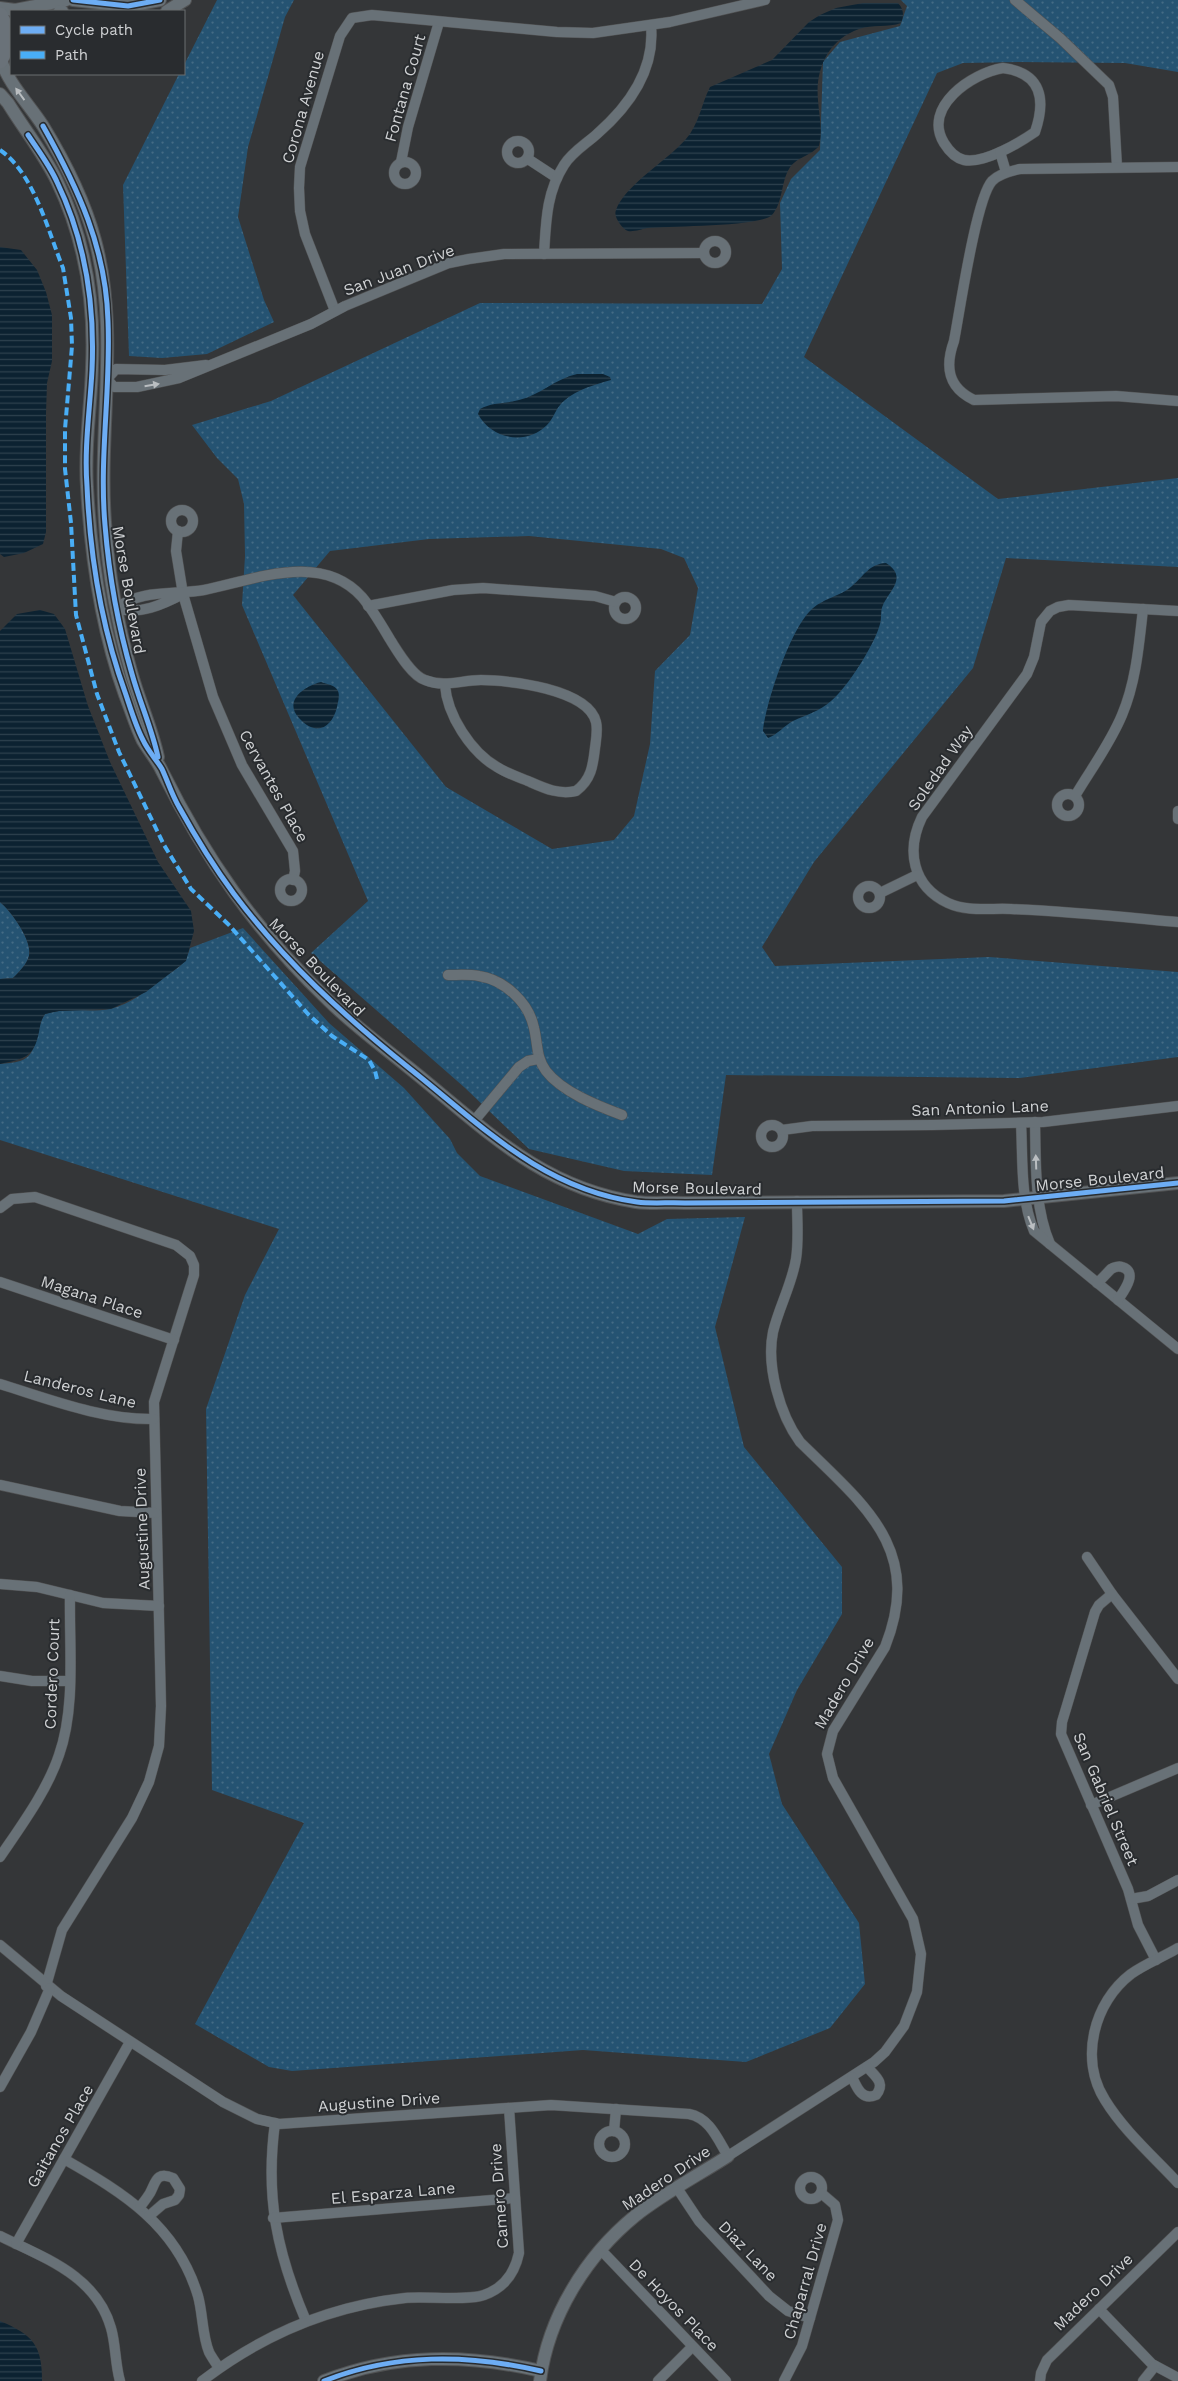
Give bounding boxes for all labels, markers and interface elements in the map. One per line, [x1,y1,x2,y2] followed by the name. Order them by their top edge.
[10,10,185,75] legend
[55,21,133,39] text: Cycle path
[381,32,430,144] street label: Fontana Court
[55,46,88,64] text: Path
[278,48,328,166] street label: Corona Avenue
[15,87,25,101] one-way arrow
[341,240,457,300] street label: San Juan Drive
[144,381,160,389] one-way arrow
[108,524,150,656] street label: Morse Boulevard
[904,721,977,814] street label: Soledad Way
[235,727,313,845] street label: Cervantes Place
[265,914,369,1020] street label: Morse Boulevard
[911,1096,1049,1120] street label: San Antonio Lane
[1032,1154,1040,1170] one-way arrow
[1034,1163,1166,1195] street label: Morse Boulevard
[632,1177,762,1199] street label: Morse Boulevard
[1027,1216,1035,1231] one-way arrow
[39,1272,145,1322] street label: Magana Place
[22,1366,138,1412] street label: Landeros Lane
[130,1467,154,1591] street label: Augustine Drive
[41,1618,63,1730] street label: Cordero Court
[810,1634,878,1732] street label: Madero Drive
[1069,1729,1143,1869] street label: San Gabriel Street
[23,2081,97,2191] street label: Gaitanos Place
[317,2088,441,2116] street label: Augustine Drive
[618,2141,714,2215] street label: Madero Drive
[486,2143,512,2249] street label: Camero Drive
[330,2178,456,2208] street label: El Esparza Lane
[715,2217,781,2285] street label: Diaz Lane
[779,2220,831,2342] street label: Chaparral Drive
[1049,2249,1137,2335] street label: Madero Drive
[625,2255,723,2355] street label: De Hoyos Place

